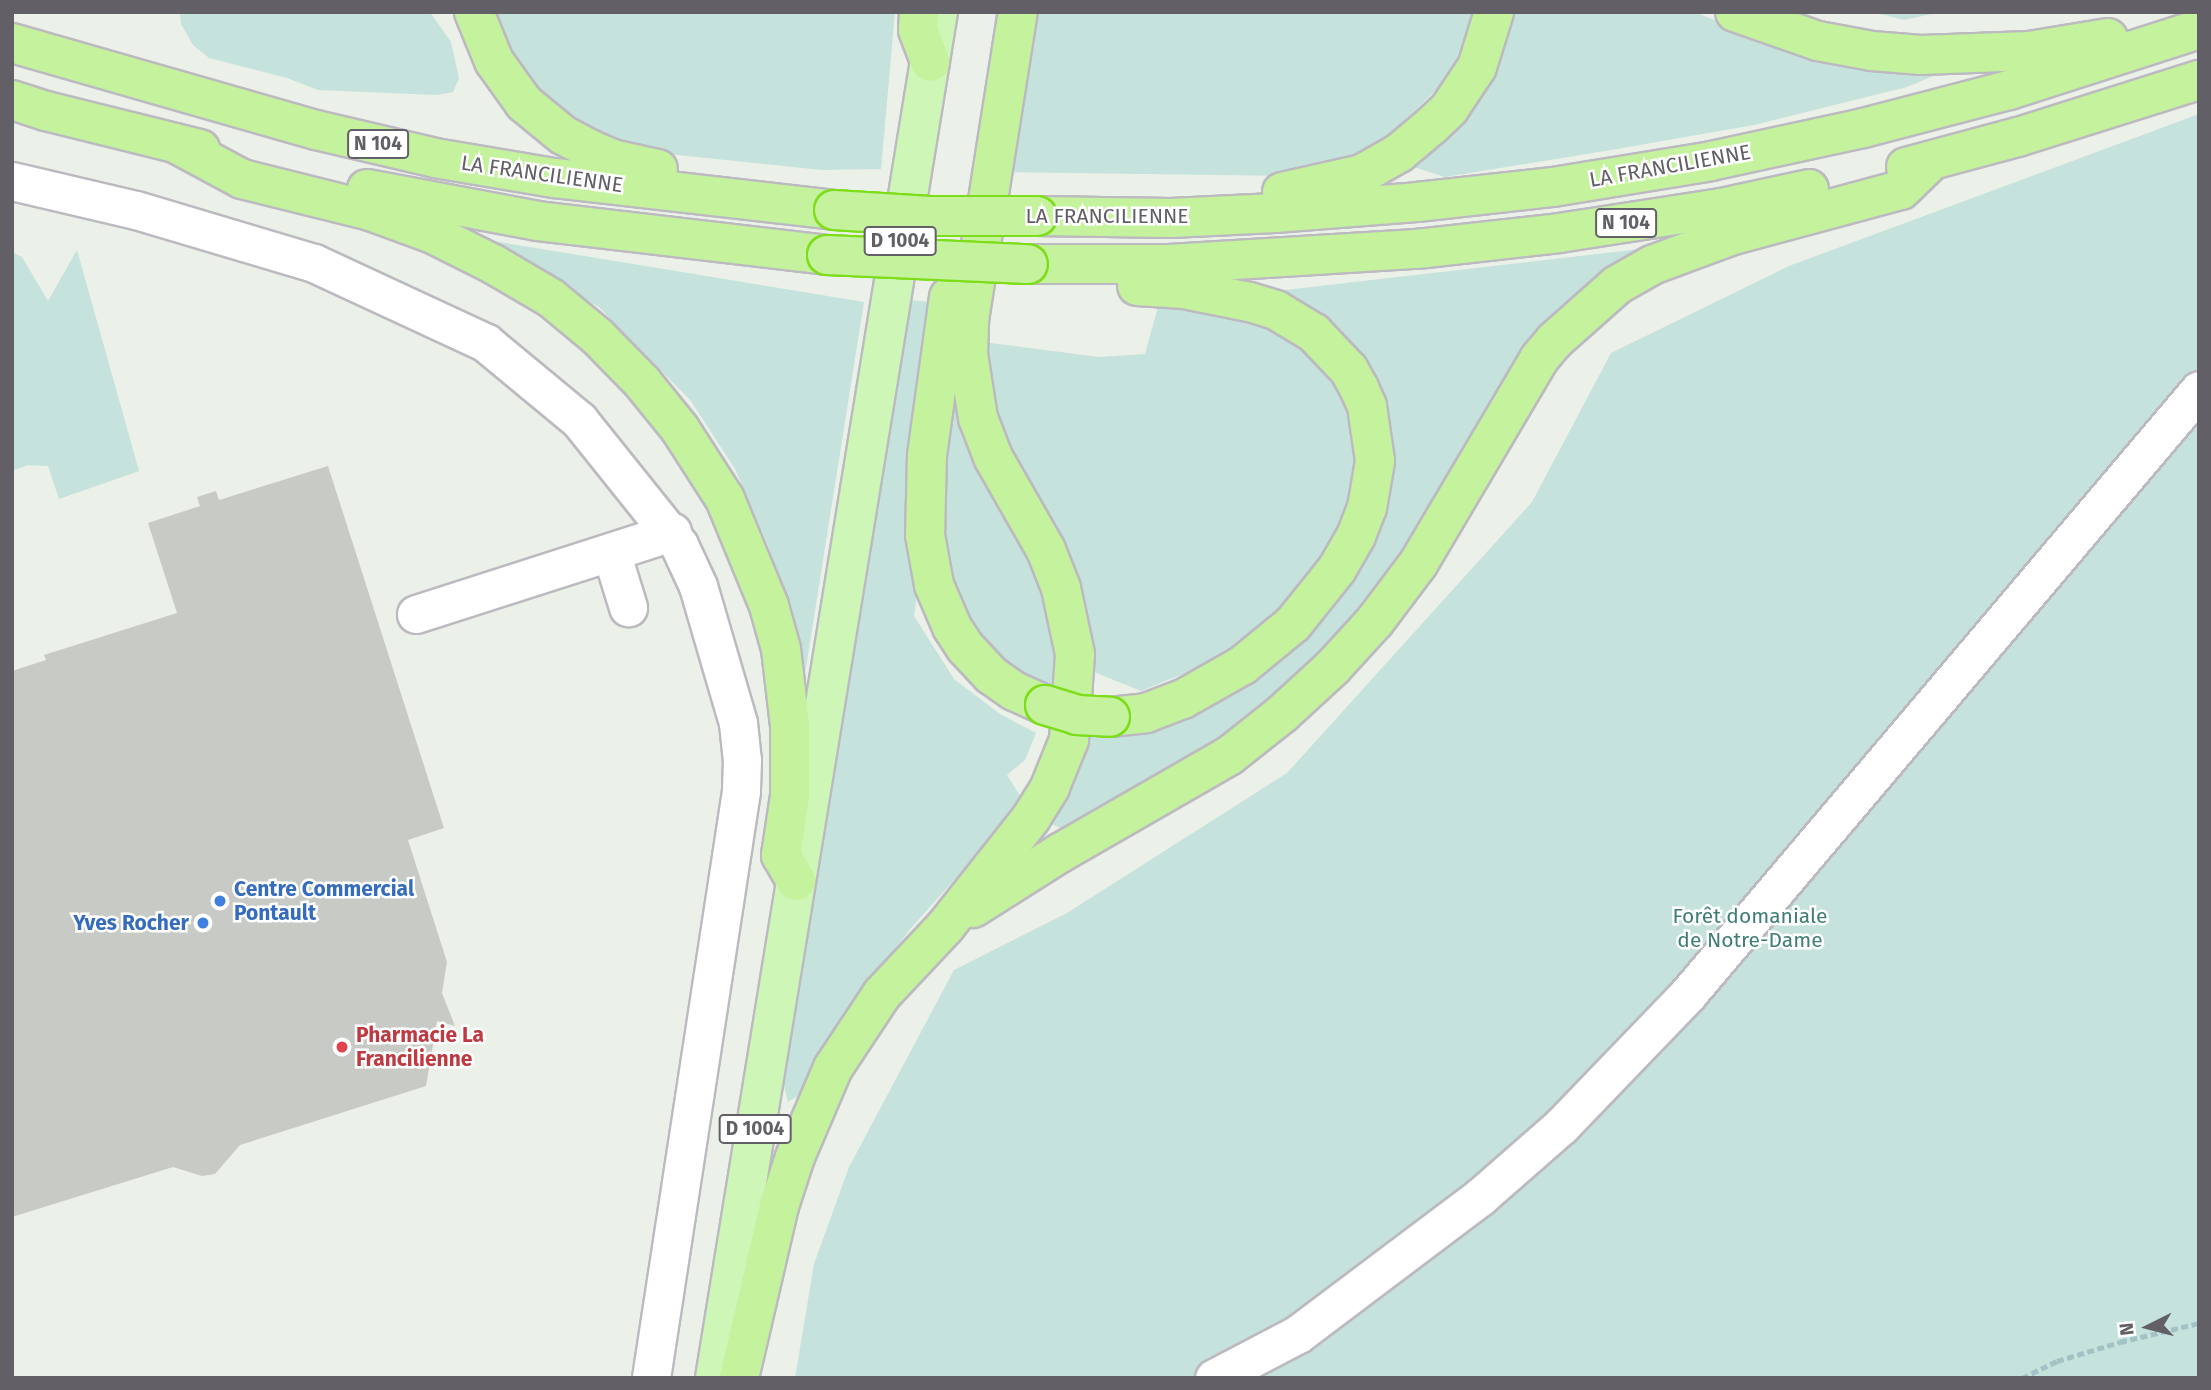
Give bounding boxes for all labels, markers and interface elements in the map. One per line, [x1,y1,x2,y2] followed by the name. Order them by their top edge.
[346,128,410,160] road number: N 104
[1587,139,1753,193] street label: LA FRANCILIENNE
[459,150,625,198] street label: LA FRANCILIENNE
[1025,203,1189,229] street label: LA FRANCILIENNE
[1594,208,1658,238] road number: N 104
[863,226,937,256] road number: D 1004
[234,876,414,926] place label: Centre Commercial Pontault
[212,893,228,909] marker: Centre Commercial Pontault
[1672,903,1828,953] park label: Forêt domaniale de Notre-Dame
[73,910,189,936] place label: Yves Rocher
[195,915,211,931] marker: Yves Rocher
[356,1022,484,1072] place label: Pharmacie La Francilienne
[334,1039,350,1055] marker: Pharmacie La Francilienne
[718,1114,792,1144] road number: D 1004
[2113,1292,2183,1362] north arrow
[2115,1322,2139,1337] text: N

